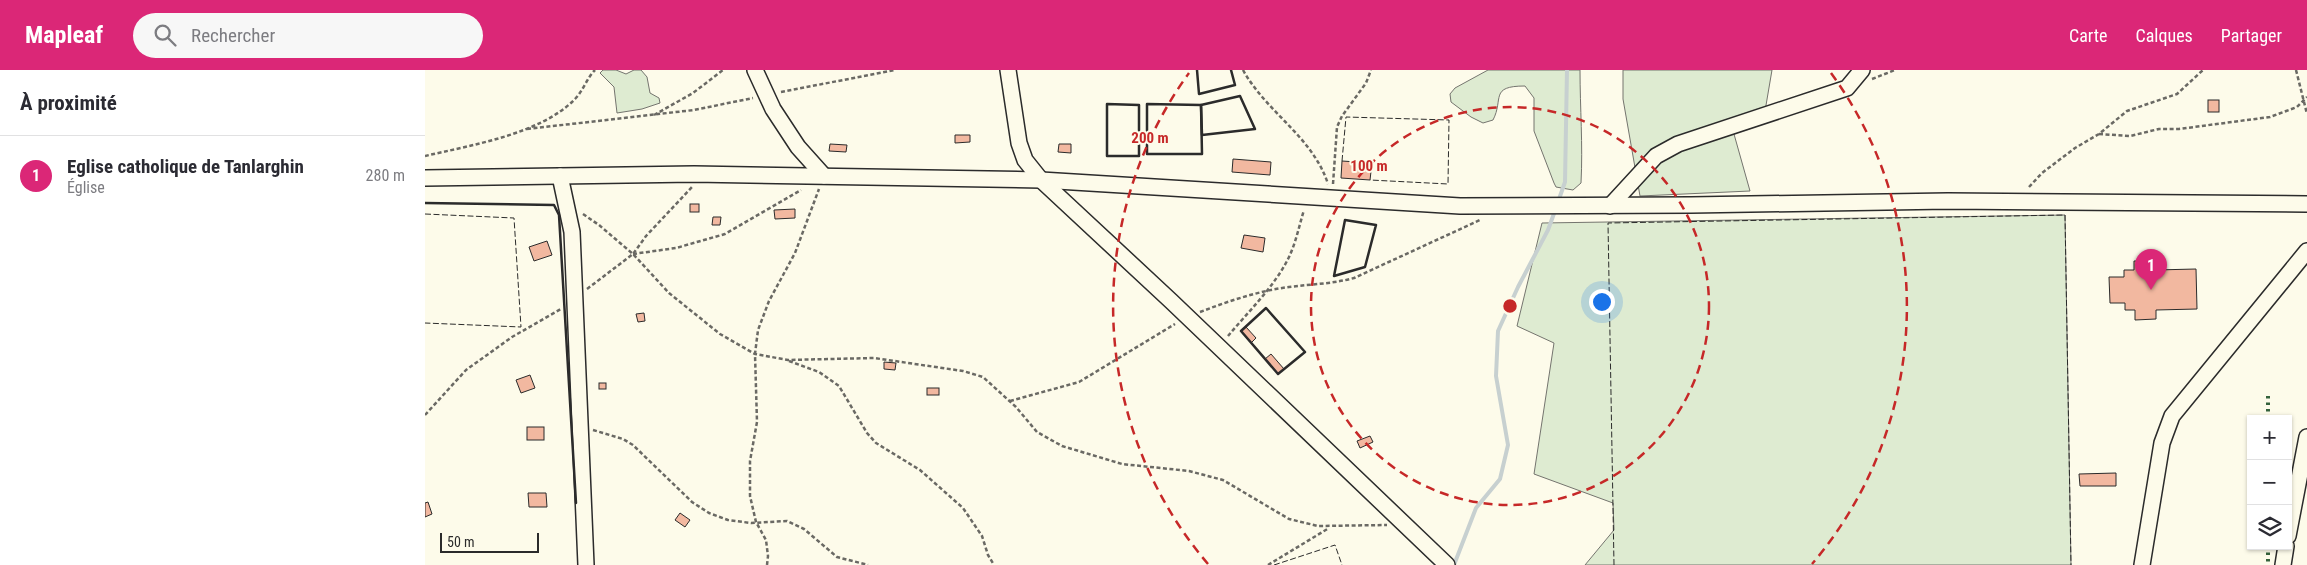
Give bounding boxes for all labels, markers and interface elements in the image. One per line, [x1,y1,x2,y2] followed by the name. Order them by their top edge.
[133,13,483,58] search box
[25,21,103,49] text: Mapleaf
[151,21,179,49] icon: search
[191,24,275,47] text: Rechercher
[2069,25,2108,46] text: Carte
[2136,25,2193,46] text: Calques
[2221,25,2282,46] text: Partager
[20,91,117,115] text: À proximité
[1131,129,1169,147] text: 200 m
[67,155,304,178] text: Eglise catholique de Tanlarghin
[1350,157,1388,175] text: 100 m
[32,166,40,185] text: 1
[366,166,405,185] text: 280 m
[67,178,105,197] text: Église
[2135,249,2167,290] pin: 1
[1589,289,1615,315] your location
[1501,297,1519,315] centre of rings
[2247,415,2292,550] map controls
[2247,415,2292,460] button: +
[2247,460,2292,505] button: −
[2247,505,2292,550] button: layers
[440,530,539,553] scale bar
[447,534,475,550] text: 50 m

